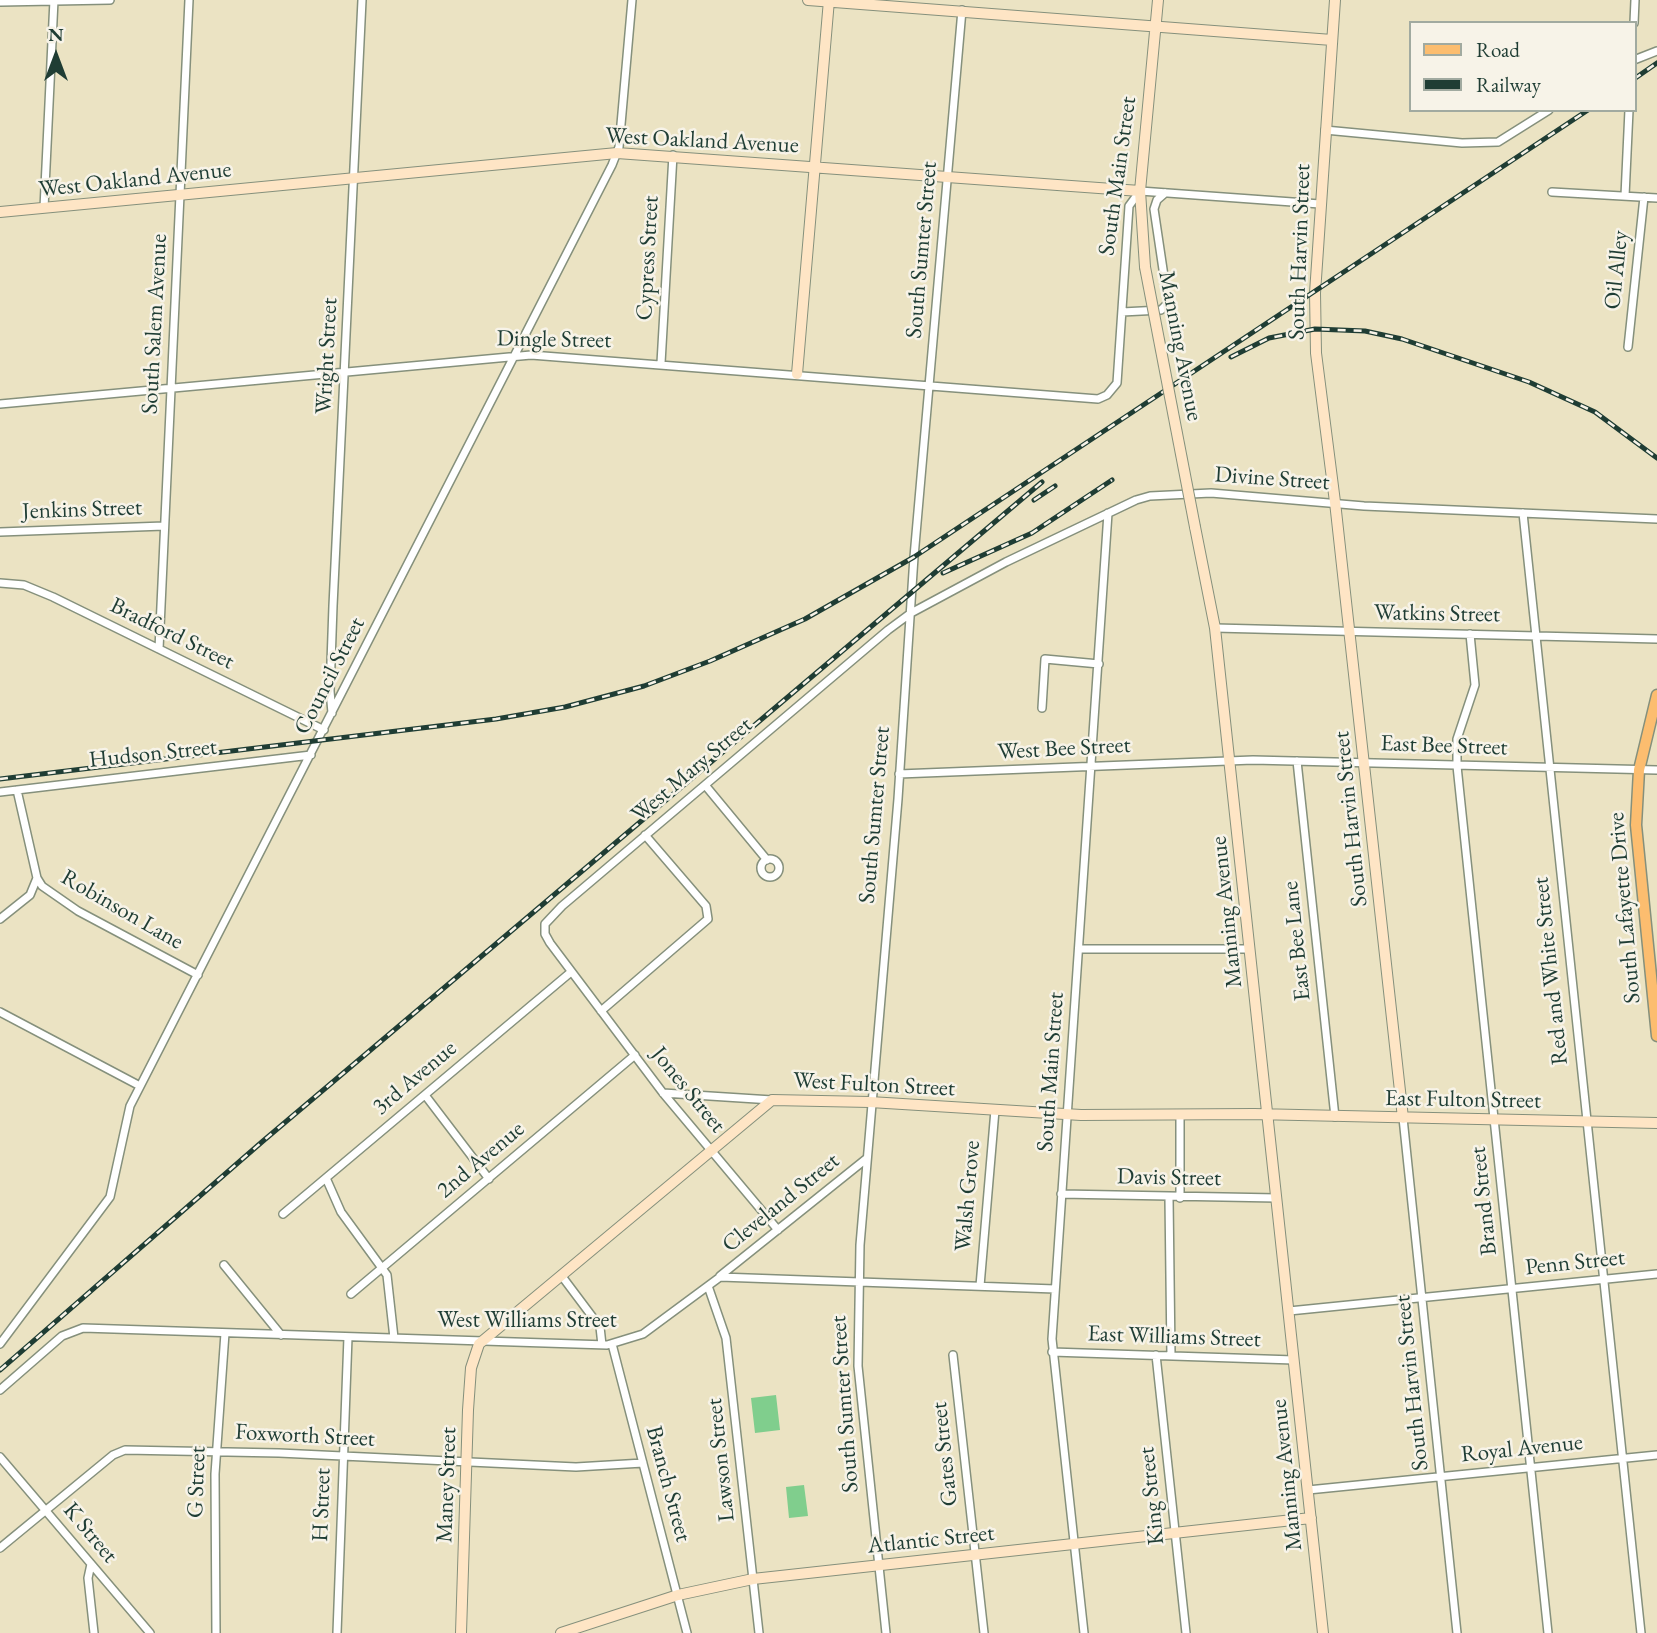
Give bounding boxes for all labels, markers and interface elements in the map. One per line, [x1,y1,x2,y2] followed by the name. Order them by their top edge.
[21,21,91,91] north arrow
[1408,21,1636,112] legend
[48,22,64,47] text: N
[1476,36,1520,63] text: Road
[1476,71,1541,98] text: Railway
[1093,95,1143,257] street label: South Main Street
[605,122,799,160] street label: West Oakland Avenue
[37,156,233,204] street label: West Oakland Avenue
[901,160,943,340] street label: South Sumter Street
[1283,163,1317,341] street label: South Harvin Street
[631,195,665,321] street label: Cypress Street
[1599,229,1635,311] street label: Oil Alley
[136,233,174,415] street label: South Salem Avenue
[1152,269,1208,423] street label: Manning Avenue
[310,297,344,415] street label: Wright Street
[496,325,612,355] street label: Dingle Street
[1214,461,1330,497] street label: Divine Street
[22,494,142,526] street label: Jenkins Street
[105,592,239,676] street label: Bradford Street
[1374,599,1500,629] street label: Watkins Street
[289,613,371,739] street label: Council Street
[626,711,758,829] street label: West Mary Street
[854,725,896,905] street label: South Sumter Street
[1328,730,1374,908] street label: South Harvin Street
[1380,730,1508,762] street label: East Bee Street
[997,732,1131,766] street label: West Bee Street
[88,734,218,774] street label: Hudson Street
[1603,811,1647,1005] street label: South Lafayette Drive
[1205,835,1249,989] street label: Manning Avenue
[56,864,188,956] street label: Robinson Lane
[1527,876,1575,1066] street label: Red and White Street
[1277,880,1317,1002] street label: East Bee Lane
[1032,991,1070,1153] street label: South Main Street
[367,1035,463,1121] street label: 3rd Avenue
[645,1041,731,1139] street label: Jones Street
[792,1067,956,1103] street label: West Fulton Street
[1385,1085,1541,1115] street label: East Fulton Street
[432,1116,530,1204] street label: 2nd Avenue
[949,1139,987,1253] street label: Walsh Grove
[1465,1145,1503,1257] street label: Brand Street
[717,1147,845,1259] street label: Cleveland Street
[1117,1163,1221,1193] street label: Davis Street
[1524,1244,1626,1282] street label: Penn Street
[1389,1294,1435,1472] street label: South Harvin Street
[437,1307,617,1335] street label: West Williams Street
[825,1314,865,1494] street label: South Sumter Street
[1087,1320,1261,1354] street label: East Williams Street
[701,1397,741,1523] street label: Lawson Street
[1265,1398,1309,1552] street label: Manning Avenue
[926,1400,964,1508] street label: Gates Street
[234,1419,376,1453] street label: Foxworth Street
[639,1423,697,1545] street label: Branch Street
[431,1427,463,1543] street label: Maney Street
[1460,1429,1584,1469] street label: Royal Avenue
[182,1446,212,1518] street label: G Street
[1133,1446,1171,1546] street label: King Street
[307,1468,337,1542] street label: H Street
[57,1497,123,1569] street label: K Street
[866,1520,996,1560] street label: Atlantic Street

